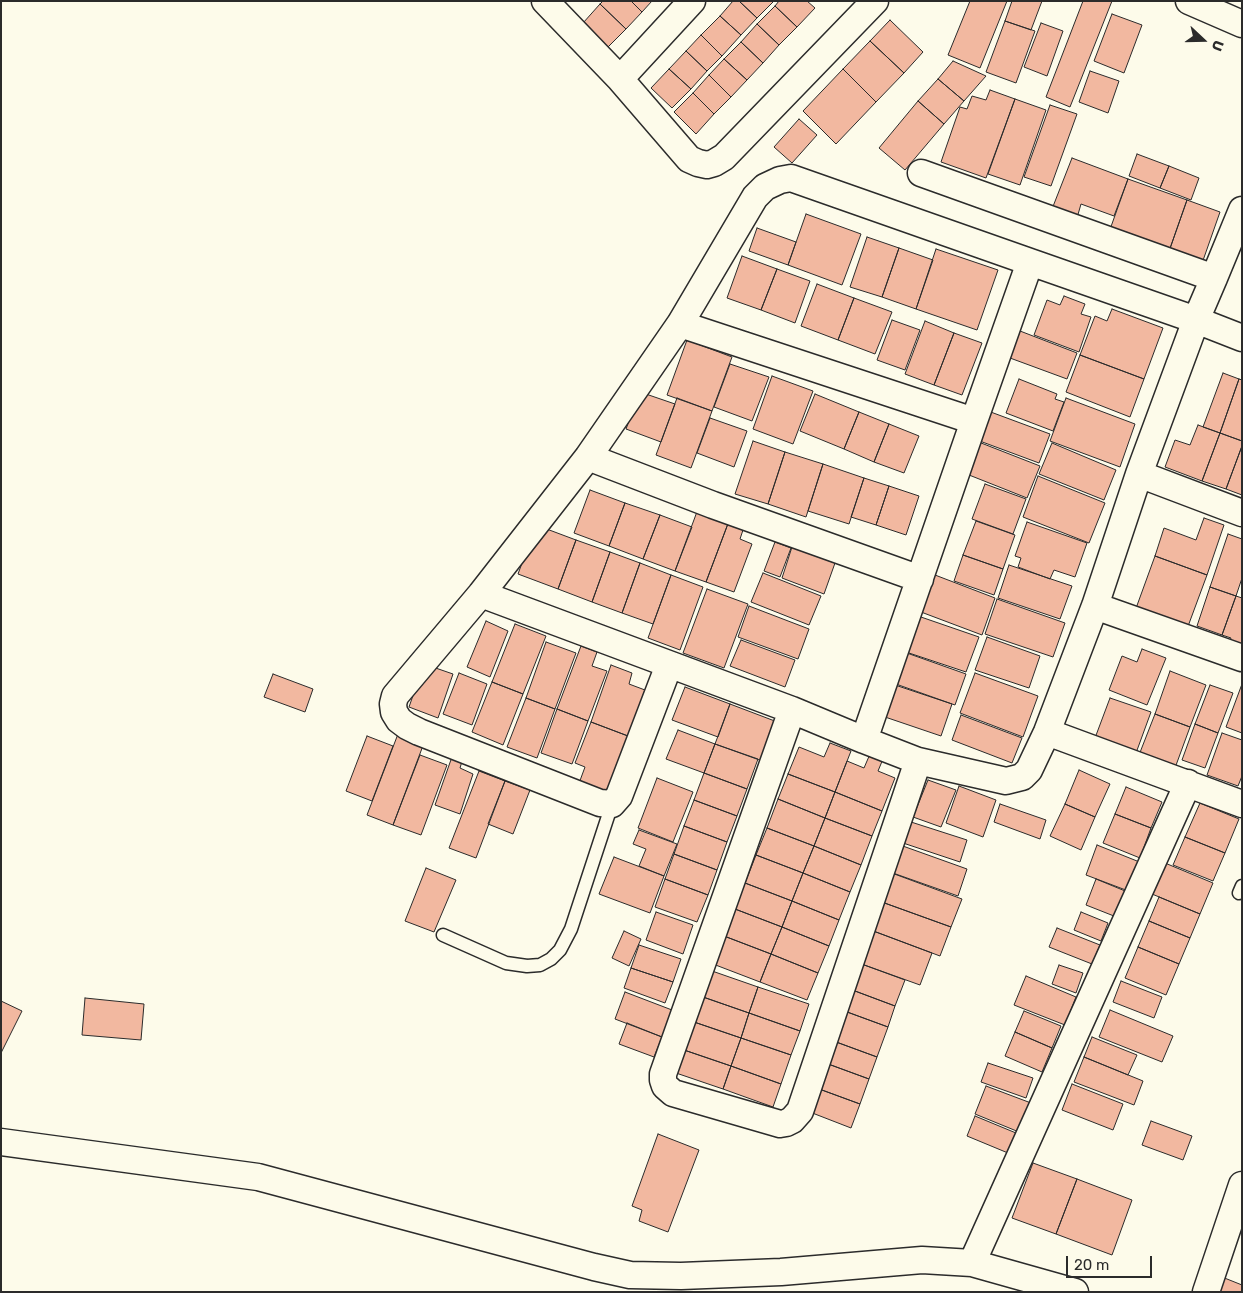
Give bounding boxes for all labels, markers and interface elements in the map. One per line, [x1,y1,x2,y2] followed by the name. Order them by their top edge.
[1178,15,1228,65] north arrow
[1208,38,1227,53] text: U
[1068,1246,1154,1278] scale bar
[1074,1256,1109,1274] text: 20 m

